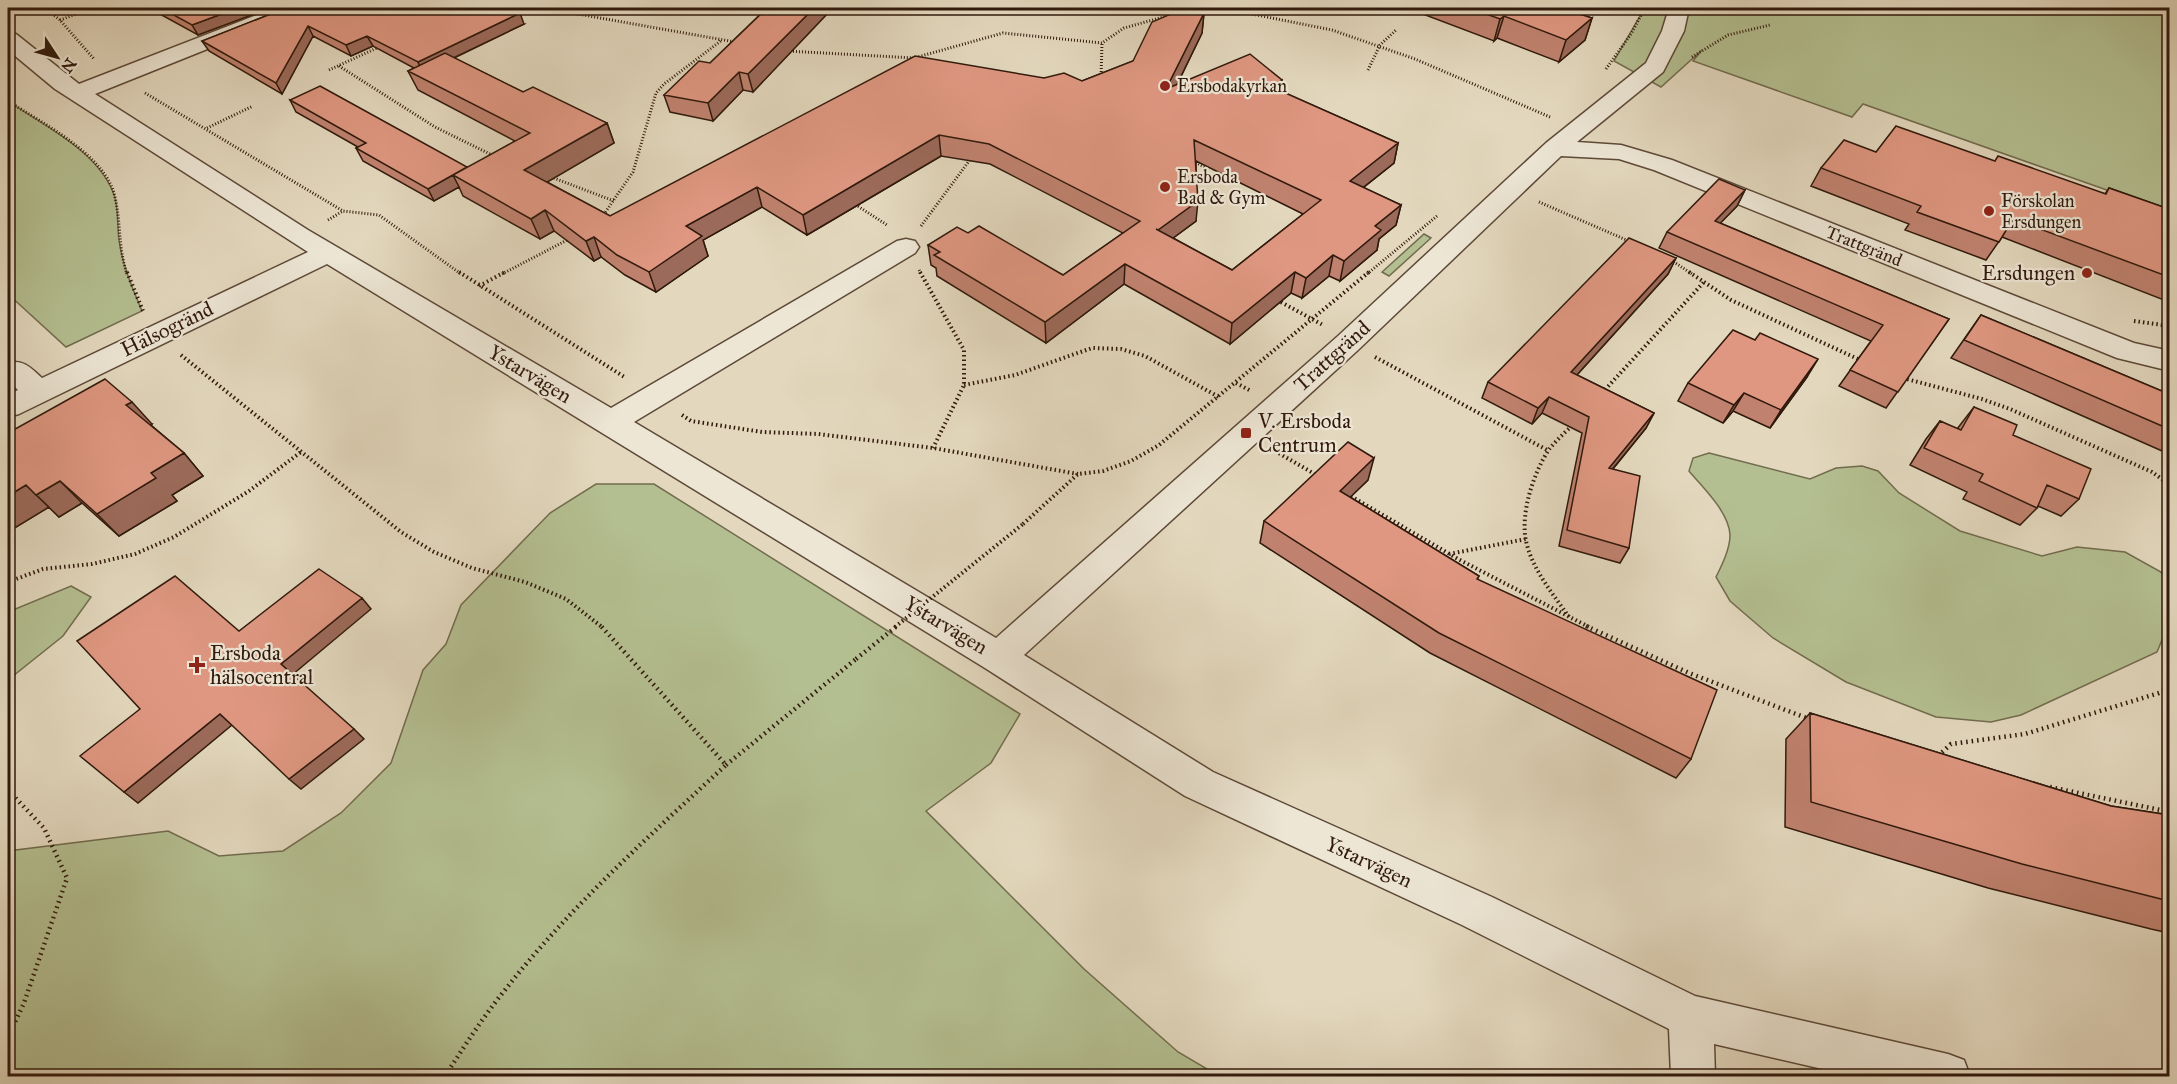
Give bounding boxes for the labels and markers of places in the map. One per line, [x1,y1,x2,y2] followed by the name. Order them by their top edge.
[1177,75,1287,97] place label: Ersbodakyrkan
[1158,79,1172,93] marker: Ersbodakyrkan
[1177,166,1265,209] place label: Ersboda Bad & Gym
[1158,180,1172,194] marker: Ersboda Bad & Gym
[2001,190,2081,234] place label: Förskolan Ersdungen
[1982,204,1996,218] marker: Förskolan Ersdungen
[1981,260,2075,286] place label: Ersdungen
[2080,266,2094,280] marker: Ersdungen
[1257,408,1351,458] place label: V. Ersboda Centrum
[1239,426,1253,440] marker: V. Ersboda Centrum
[210,640,314,690] place label: Ersboda hälsocentral
[188,656,206,674] marker: Ersboda hälsocentral

